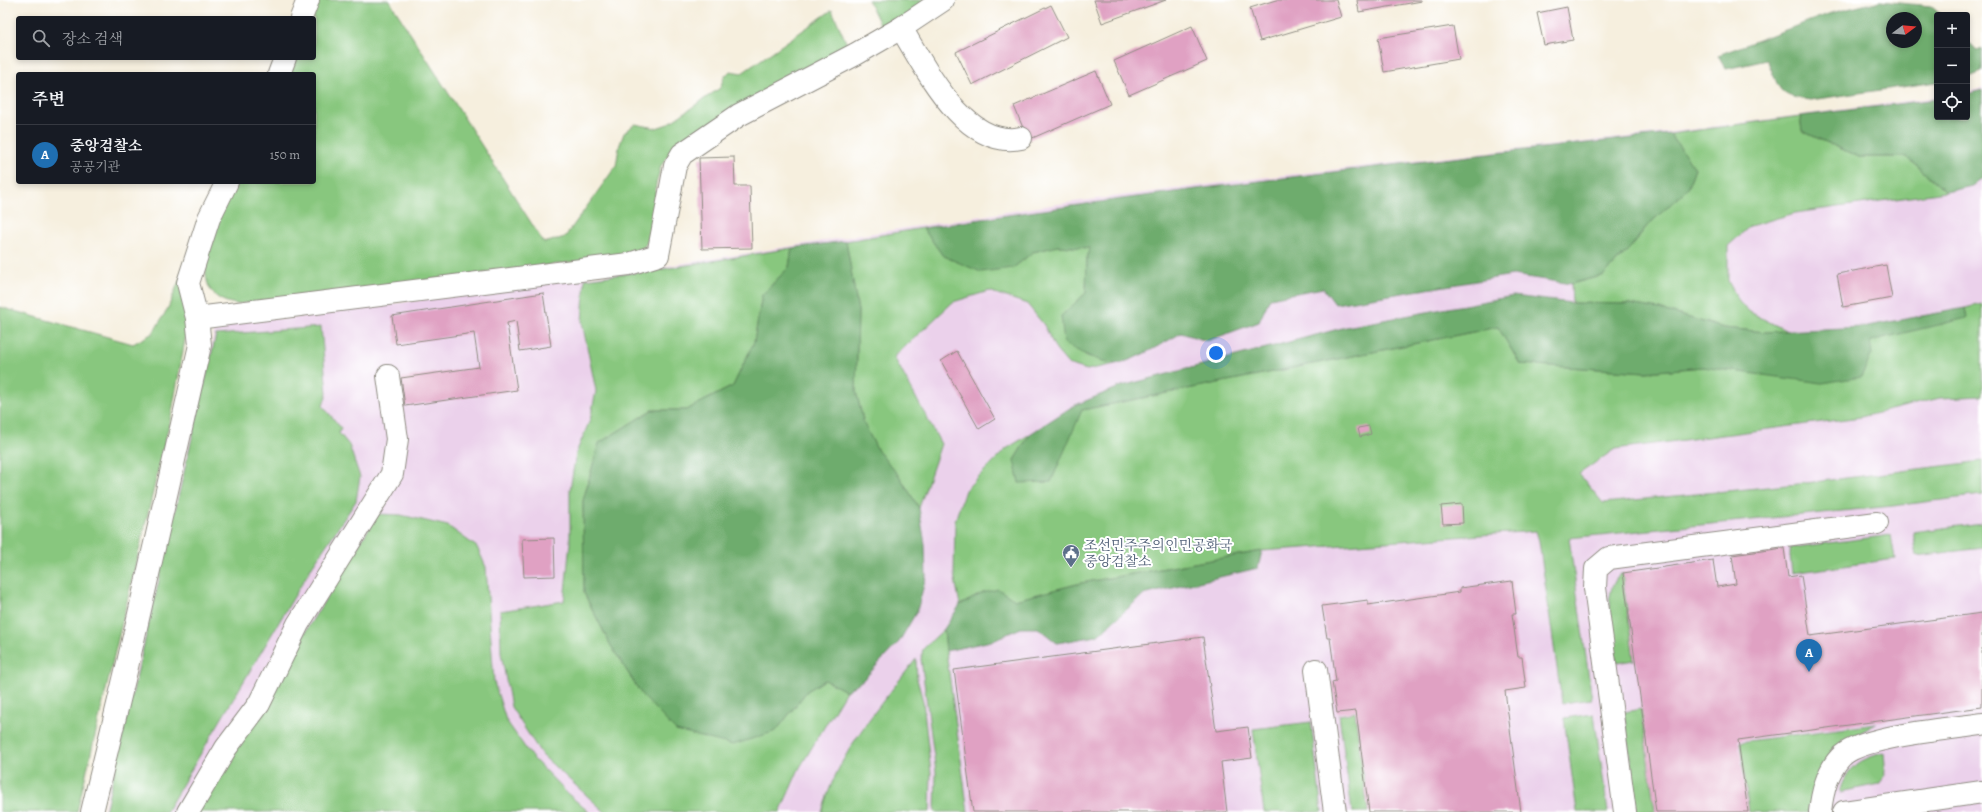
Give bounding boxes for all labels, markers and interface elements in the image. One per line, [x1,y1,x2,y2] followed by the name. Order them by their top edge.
[1886,12,1922,48] north arrow
[1934,12,1970,120] map controls
[1934,12,1970,48] button: +
[16,16,316,60] search box
[30,27,52,49] icon: search
[62,29,123,49] text: 장소 검색
[1934,48,1970,84] button: −
[1934,84,1970,120] button: locate
[32,88,65,111] text: 주변
[70,136,142,156] text: 중앙검찰소
[41,146,49,163] text: A
[270,146,300,163] text: 150 m
[70,158,120,175] text: 공공기관
[1206,343,1226,363] your location
[1084,536,1233,571] place label: 조선민주주의인민공화국 중앙검찰소
[1061,543,1081,568] public building icon: 조선민주주의인민공화국 중앙검찰소
[1796,639,1822,672] pin: A

